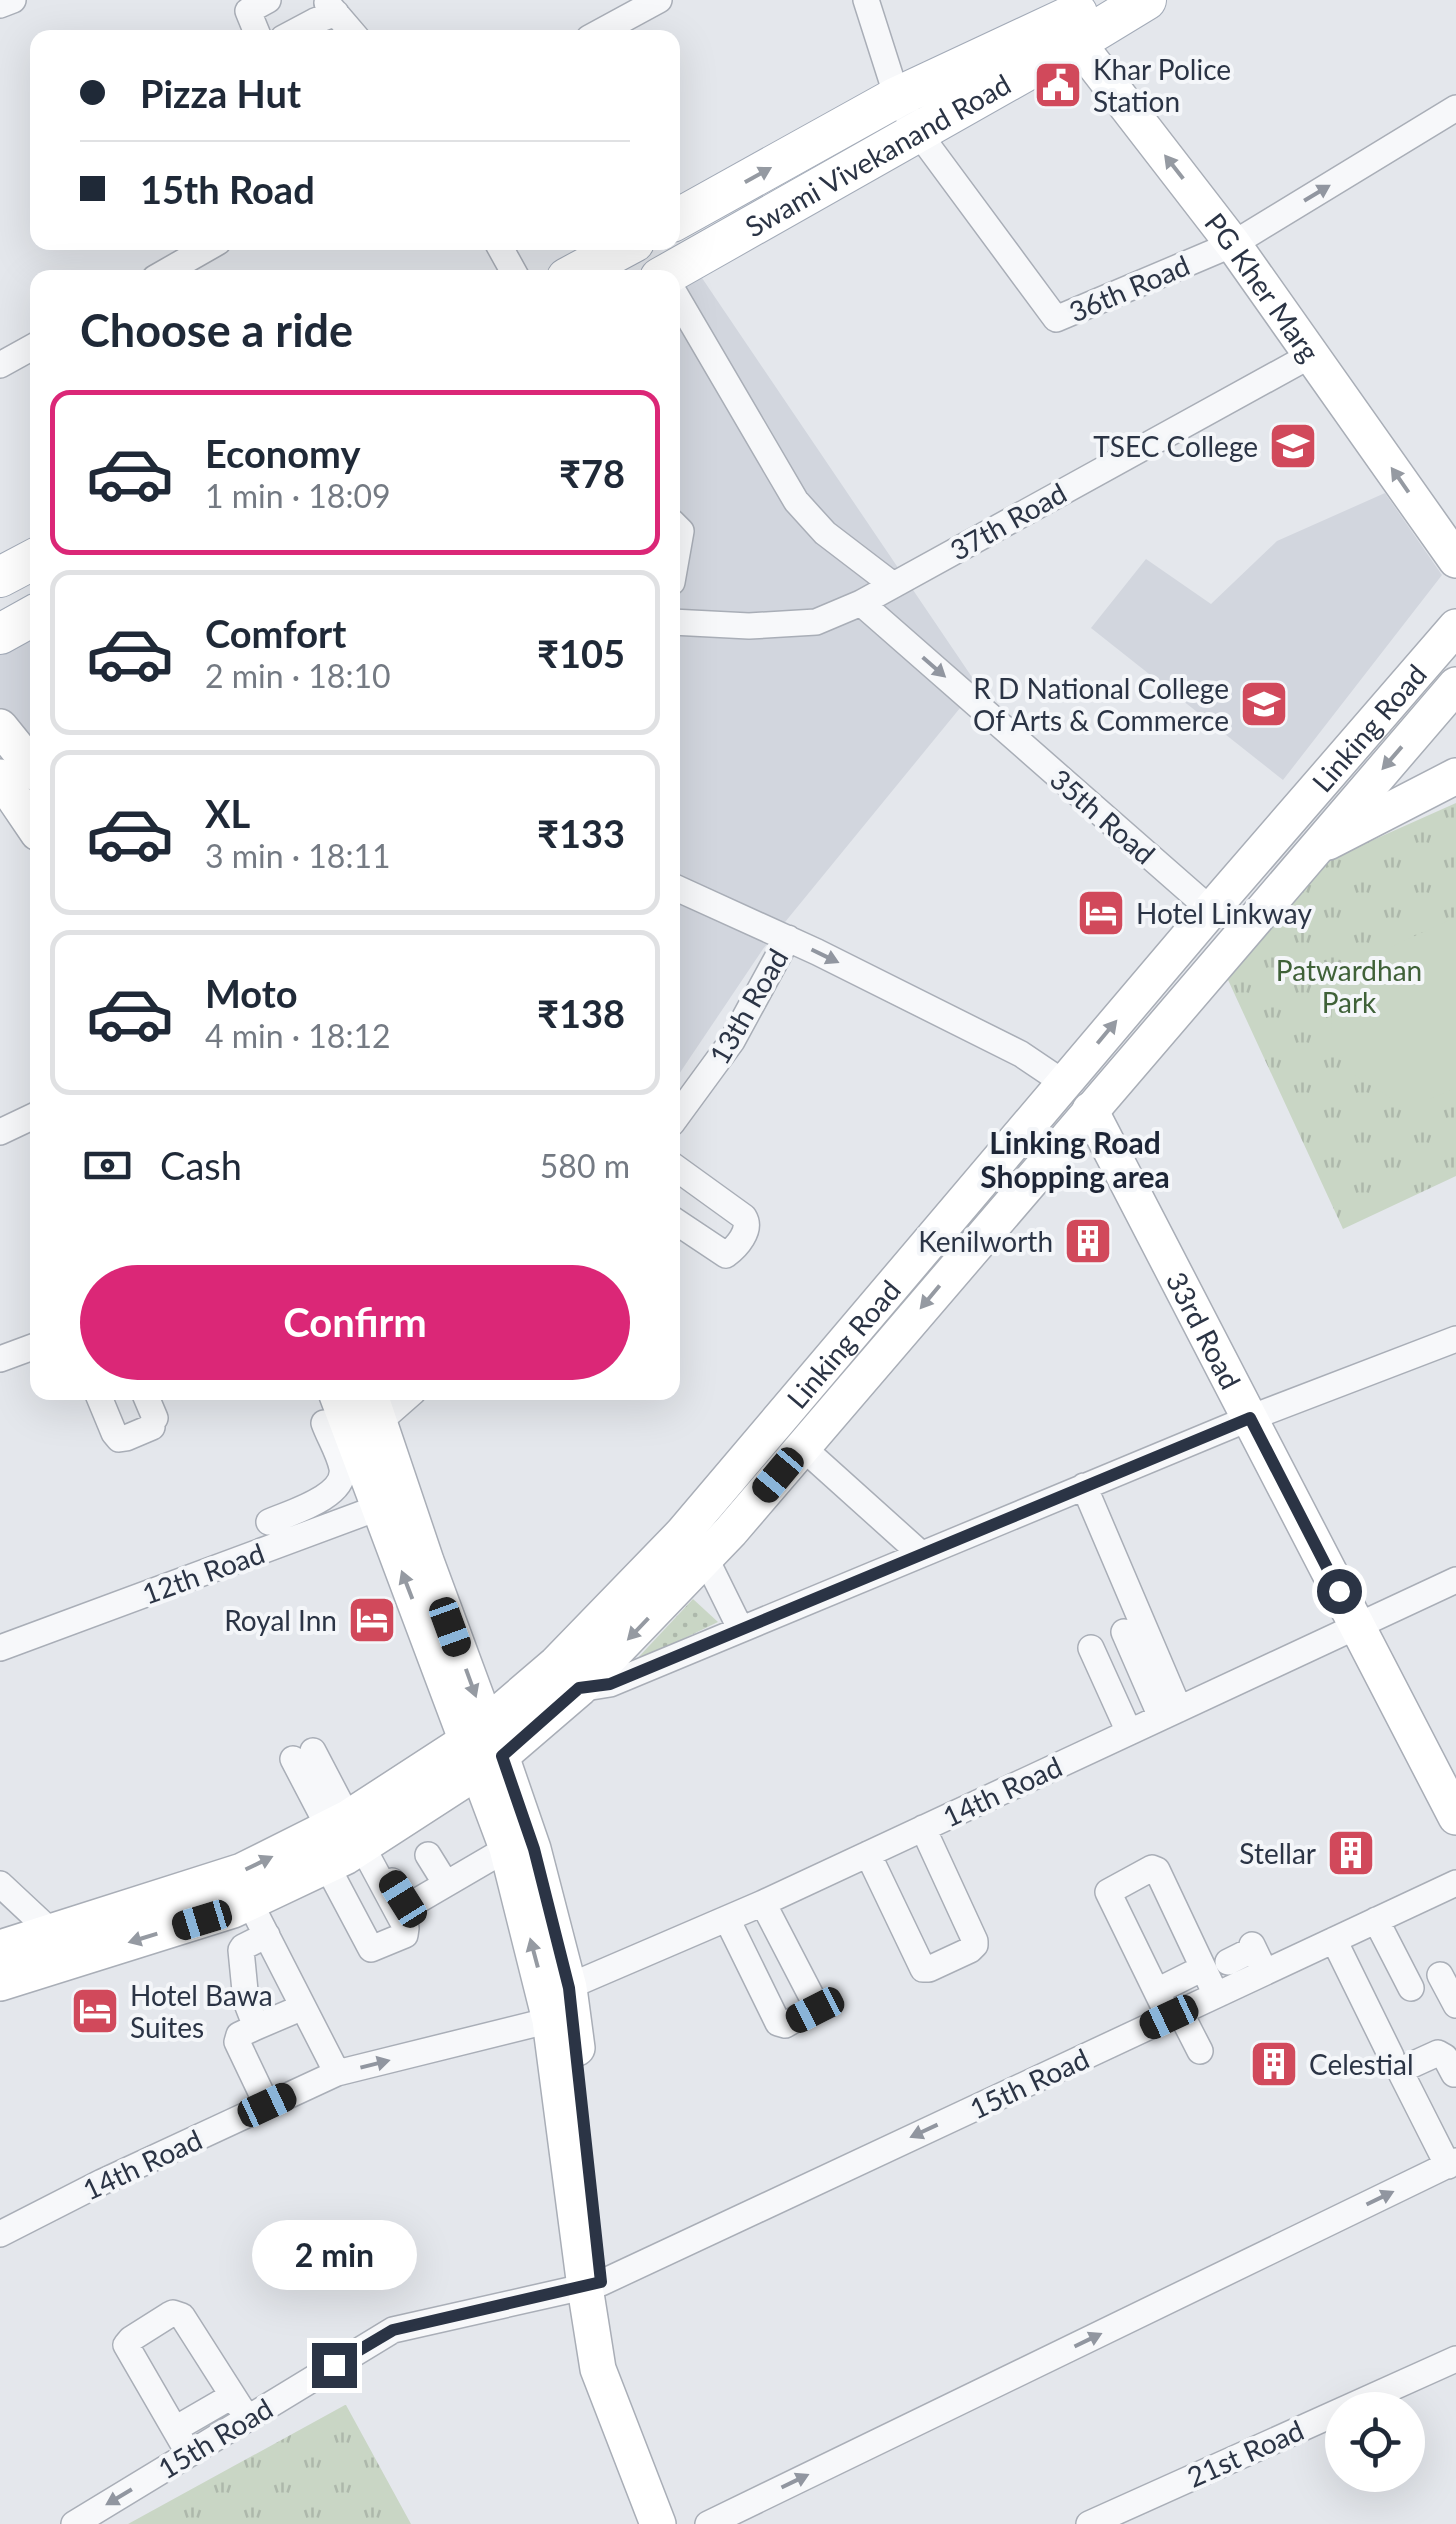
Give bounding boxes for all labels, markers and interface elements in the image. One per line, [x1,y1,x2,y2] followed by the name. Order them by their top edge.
[1093,52,1231,118] place label: Khar Police Station
[1032,59,1084,111] public building icon: Khar Police Station
[739,66,1016,243] street label: Swami Vivekanand Road
[140,70,301,116] text: Pizza Hut
[1163,154,1184,180] one-way arrow
[140,166,315,212] text: 15th Road
[744,166,772,184] one-way arrow
[1303,185,1331,202] one-way arrow
[1198,206,1327,368] street label: PG Kher Marg
[1064,247,1194,329] street label: 36th Road
[80,303,353,357] text: Choose a ride
[1267,420,1319,472] school or university icon: TSEC College
[85,428,175,518] icon: car
[1093,429,1258,463] place label: TSEC College
[205,430,360,476] text: Economy
[559,450,625,496] text: ₹78
[1391,467,1410,494] one-way arrow
[944,475,1072,567] street label: 37th Road
[205,476,391,515] text: 1 min · 18:09
[85,608,175,698] icon: car
[205,610,346,656] text: Comfort
[537,630,625,676] text: ₹105
[205,656,391,695] text: 2 min · 18:10
[921,656,946,678] one-way arrow
[1304,657,1433,798] street label: Linking Road
[973,671,1229,737] place label: R D National College Of Arts & Commerce
[1238,678,1290,730] school or university icon: R D National College Of Arts & Commerce
[1382,746,1404,771] one-way arrow
[1044,761,1162,871] street label: 35th Road
[85,788,175,878] icon: car
[205,790,250,836] text: XL
[537,810,625,856] text: ₹133
[205,836,391,875] text: 3 min · 18:11
[1075,887,1127,939] hotel icon: Hotel Linkway
[1136,896,1312,930] place label: Hotel Linkway
[701,942,795,1070] street label: 13th Road
[811,947,840,964] one-way arrow
[1276,953,1422,1019] park label: Patwardhan Park
[85,968,175,1058] icon: car
[205,970,298,1016] text: Moto
[537,990,625,1036] text: ₹138
[205,1016,391,1055] text: 4 min · 18:12
[1096,1020,1117,1045] one-way arrow
[980,1124,1170,1194] district label: Linking Road Shopping area
[80,1138,135,1193] icon: cash
[160,1142,242,1188] text: Cash
[540,1146,630,1185] text: 580 m
[1062,1215,1114,1267] building icon: Kenilworth
[918,1224,1053,1258] place label: Kenilworth
[80,1265,630,1380] button: Confirm
[1160,1266,1248,1395] street label: 33rd Road
[779,1273,907,1415] street label: Linking Road
[920,1285,941,1310] one-way arrow
[747,1442,809,1508] car
[137,1535,269,1611] street label: 12th Road
[1317,1569,1362,1614] route start
[399,1570,414,1600] one-way arrow
[346,1594,398,1646] hotel icon: Royal Inn
[426,1594,474,1660] car
[224,1603,337,1637] place label: Royal Inn
[626,1617,649,1641] one-way arrow
[464,1668,479,1698] one-way arrow
[937,1749,1067,1833] street label: 14th Road
[1325,1827,1377,1879] building icon: Stellar
[1239,1836,1316,1870] place label: Stellar
[244,1854,273,1871] one-way arrow
[374,1866,432,1932] car
[169,1897,235,1943] car
[127,1931,157,1946] one-way arrow
[526,1937,541,1968] one-way arrow
[130,1978,273,2044] place label: Hotel Bawa Suites
[781,1983,849,2037] car
[69,1985,121,2037] hotel icon: Hotel Bawa Suites
[1135,1991,1203,2043] car
[1248,2038,1300,2090] building icon: Celestial
[964,2041,1094,2125] street label: 15th Road
[1309,2047,1414,2081] place label: Celestial
[360,2055,391,2071] one-way arrow
[233,2079,301,2131] car
[77,2122,207,2206] street label: 14th Road
[909,2123,938,2140] one-way arrow
[1366,2190,1395,2207] one-way arrow
[252,2220,416,2290] callout: 2 min
[295,2235,374,2274] text: 2 min
[1074,2331,1103,2348] one-way arrow
[312,2343,357,2388] route end
[152,2391,278,2485] street label: 15th Road
[1325,2392,1425,2492] map controls
[1325,2392,1425,2492] button: locate
[1181,2412,1309,2494] street label: 21st Road
[781,2473,810,2490] one-way arrow
[105,2487,133,2505] one-way arrow

